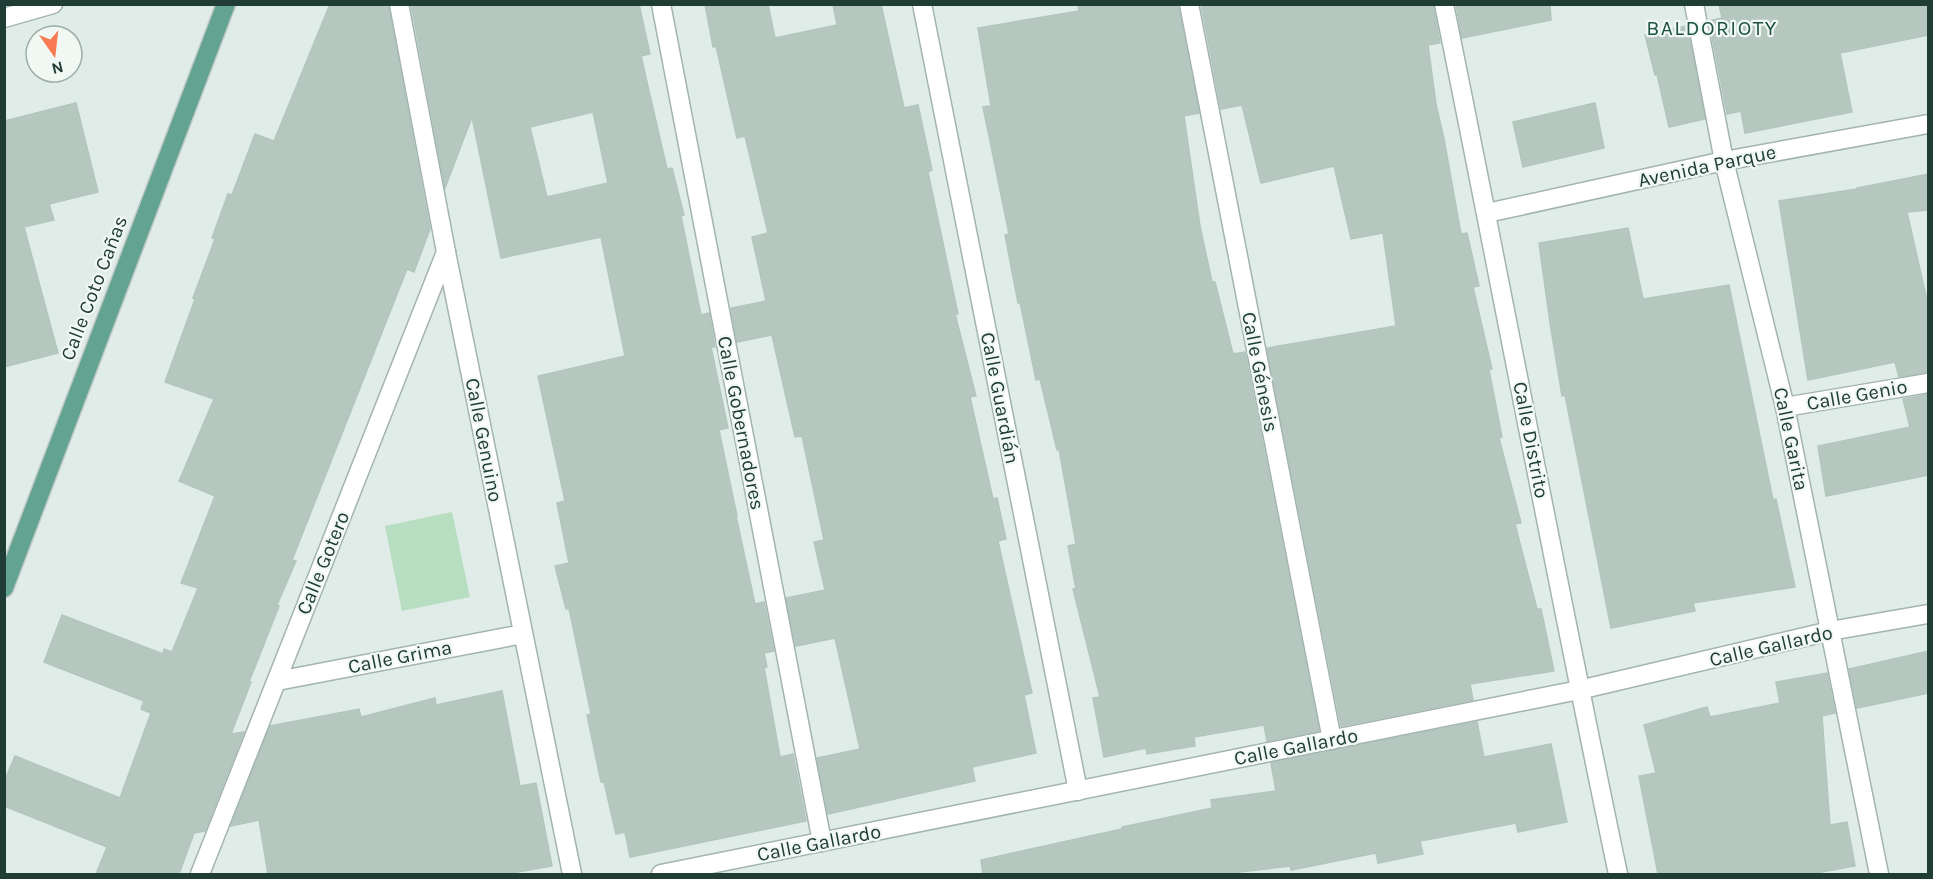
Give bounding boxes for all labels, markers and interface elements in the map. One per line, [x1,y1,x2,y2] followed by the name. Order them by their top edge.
[1646,16,1778,40] district label: BALDORIOTY
[24,24,84,84] north arrow
[50,57,65,79] text: N
[1636,140,1778,192] street label: Avenida Parque
[56,213,132,363] street label: Calle Coto Cañas
[1237,310,1283,434] street label: Calle Génesis
[976,330,1024,466] street label: Calle Guardián
[713,334,769,512] street label: Calle Gobernadores
[1805,375,1909,415] street label: Calle Genio
[461,376,507,504] street label: Calle Genuino
[1508,380,1554,500] street label: Calle Distrito
[1769,385,1813,493] street label: Calle Garita
[292,508,354,618] street label: Calle Gotero
[1707,621,1835,671] street label: Calle Gallardo
[346,636,454,678] street label: Calle Grima
[1232,724,1360,770] street label: Calle Gallardo
[755,820,883,866] street label: Calle Gallardo

